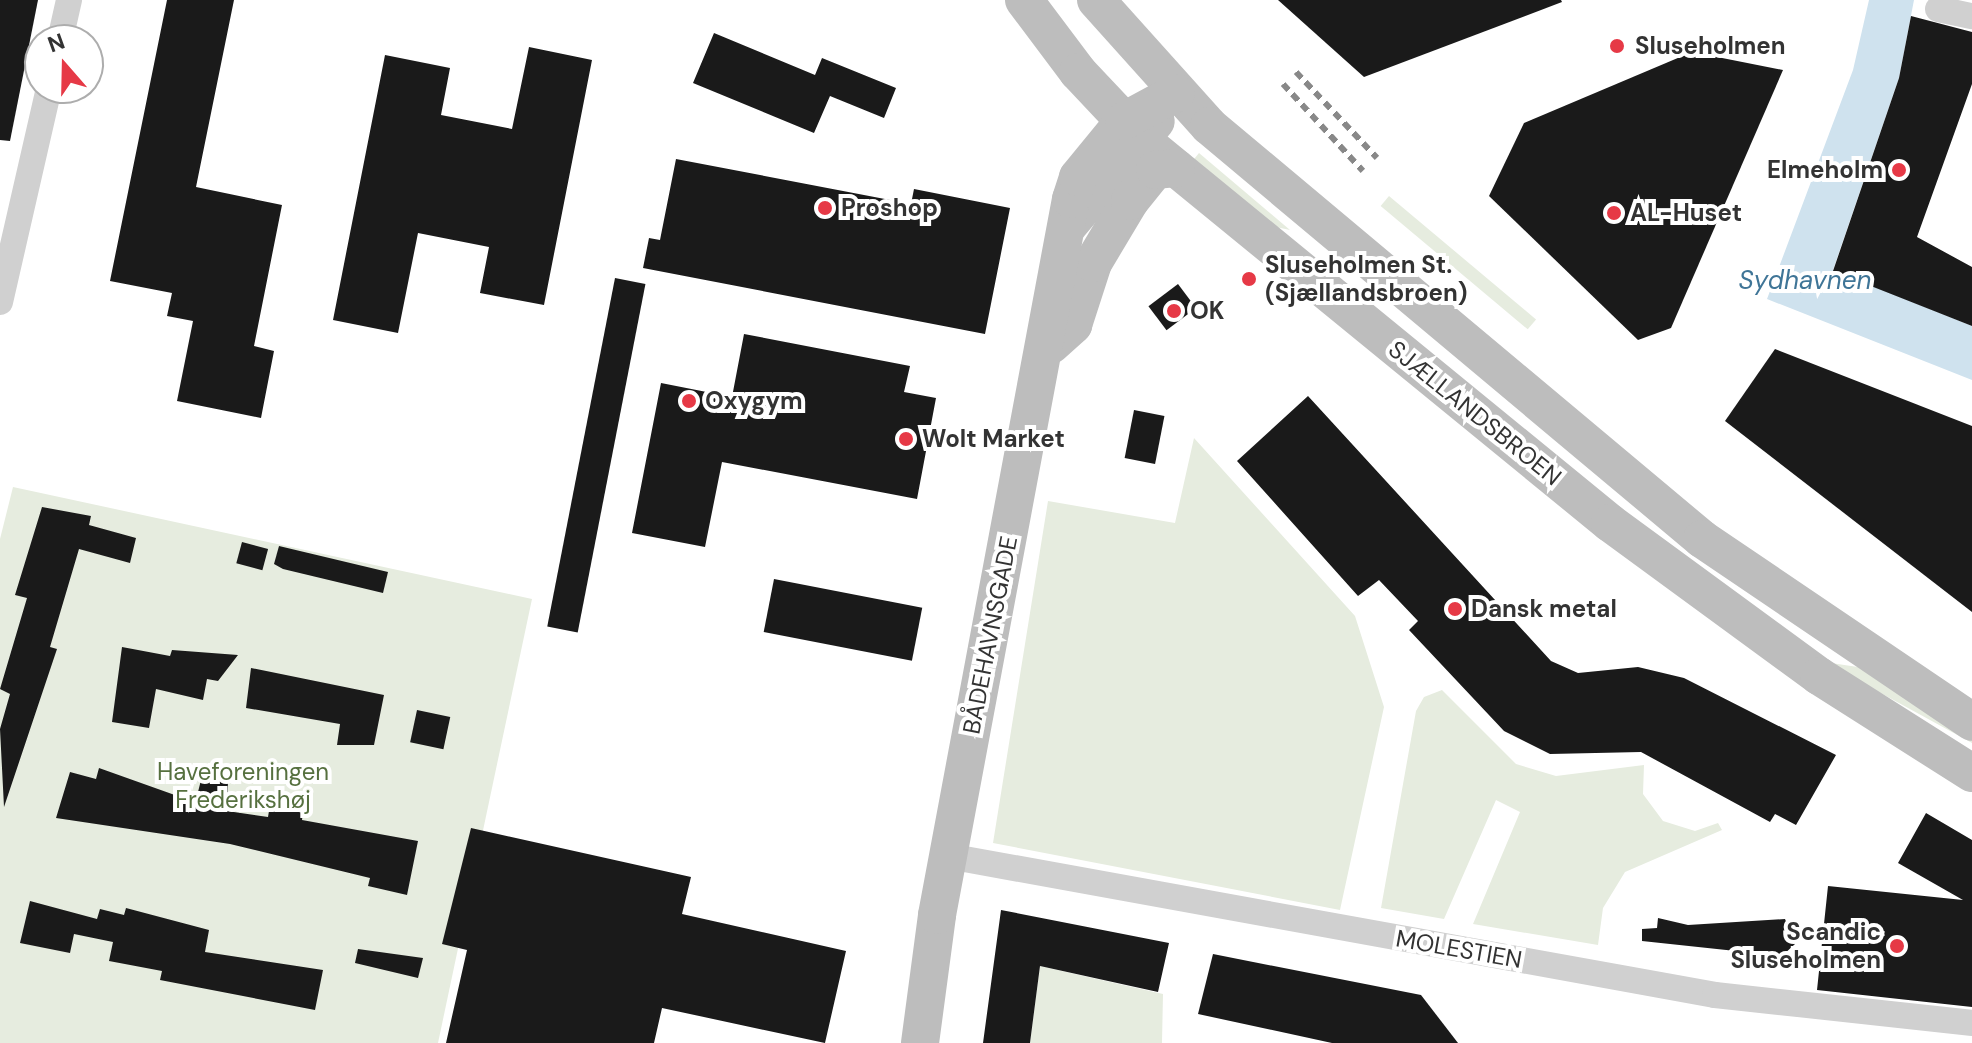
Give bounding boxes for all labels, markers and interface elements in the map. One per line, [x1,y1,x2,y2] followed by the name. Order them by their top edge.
[24,24,104,104] north arrow
[44,26,69,59] text: N
[1635,32,1786,60] place label: Sluseholmen
[1606,35,1628,57] marker: Sluseholmen
[1767,156,1883,184] place label: Elmeholm
[1890,161,1908,179] marker: Elmeholm
[841,194,938,222] place label: Proshop
[816,199,834,217] marker: Proshop
[1630,199,1742,227] place label: AL-Huset
[1605,204,1623,222] marker: AL-Huset
[1265,251,1468,307] place label: Sluseholmen St. (Sjællandsbroen)
[1739,265,1871,297] water label: Sydhavnen
[1240,270,1258,288] marker: Sluseholmen St. (Sjællandsbroen)
[1190,297,1224,325] place label: OK
[1165,302,1183,320] marker: OK
[1383,335,1567,491] street label: SJÆLLANDSBROEN
[705,387,803,415] place label: Oxygym
[680,392,698,410] marker: Oxygym
[922,425,1065,453] place label: Wolt Market
[897,430,915,448] marker: Wolt Market
[957,534,1023,736] street label: BÅDEHAVNSGADE
[1471,595,1617,623] place label: Dansk metal
[1446,600,1464,618] marker: Dansk metal
[157,758,329,814] park label: Haveforeningen Frederikshøj
[1730,918,1881,974] place label: Scandic Sluseholmen
[1394,924,1524,974] street label: MOLESTIEN
[1888,937,1906,955] marker: Scandic Sluseholmen

